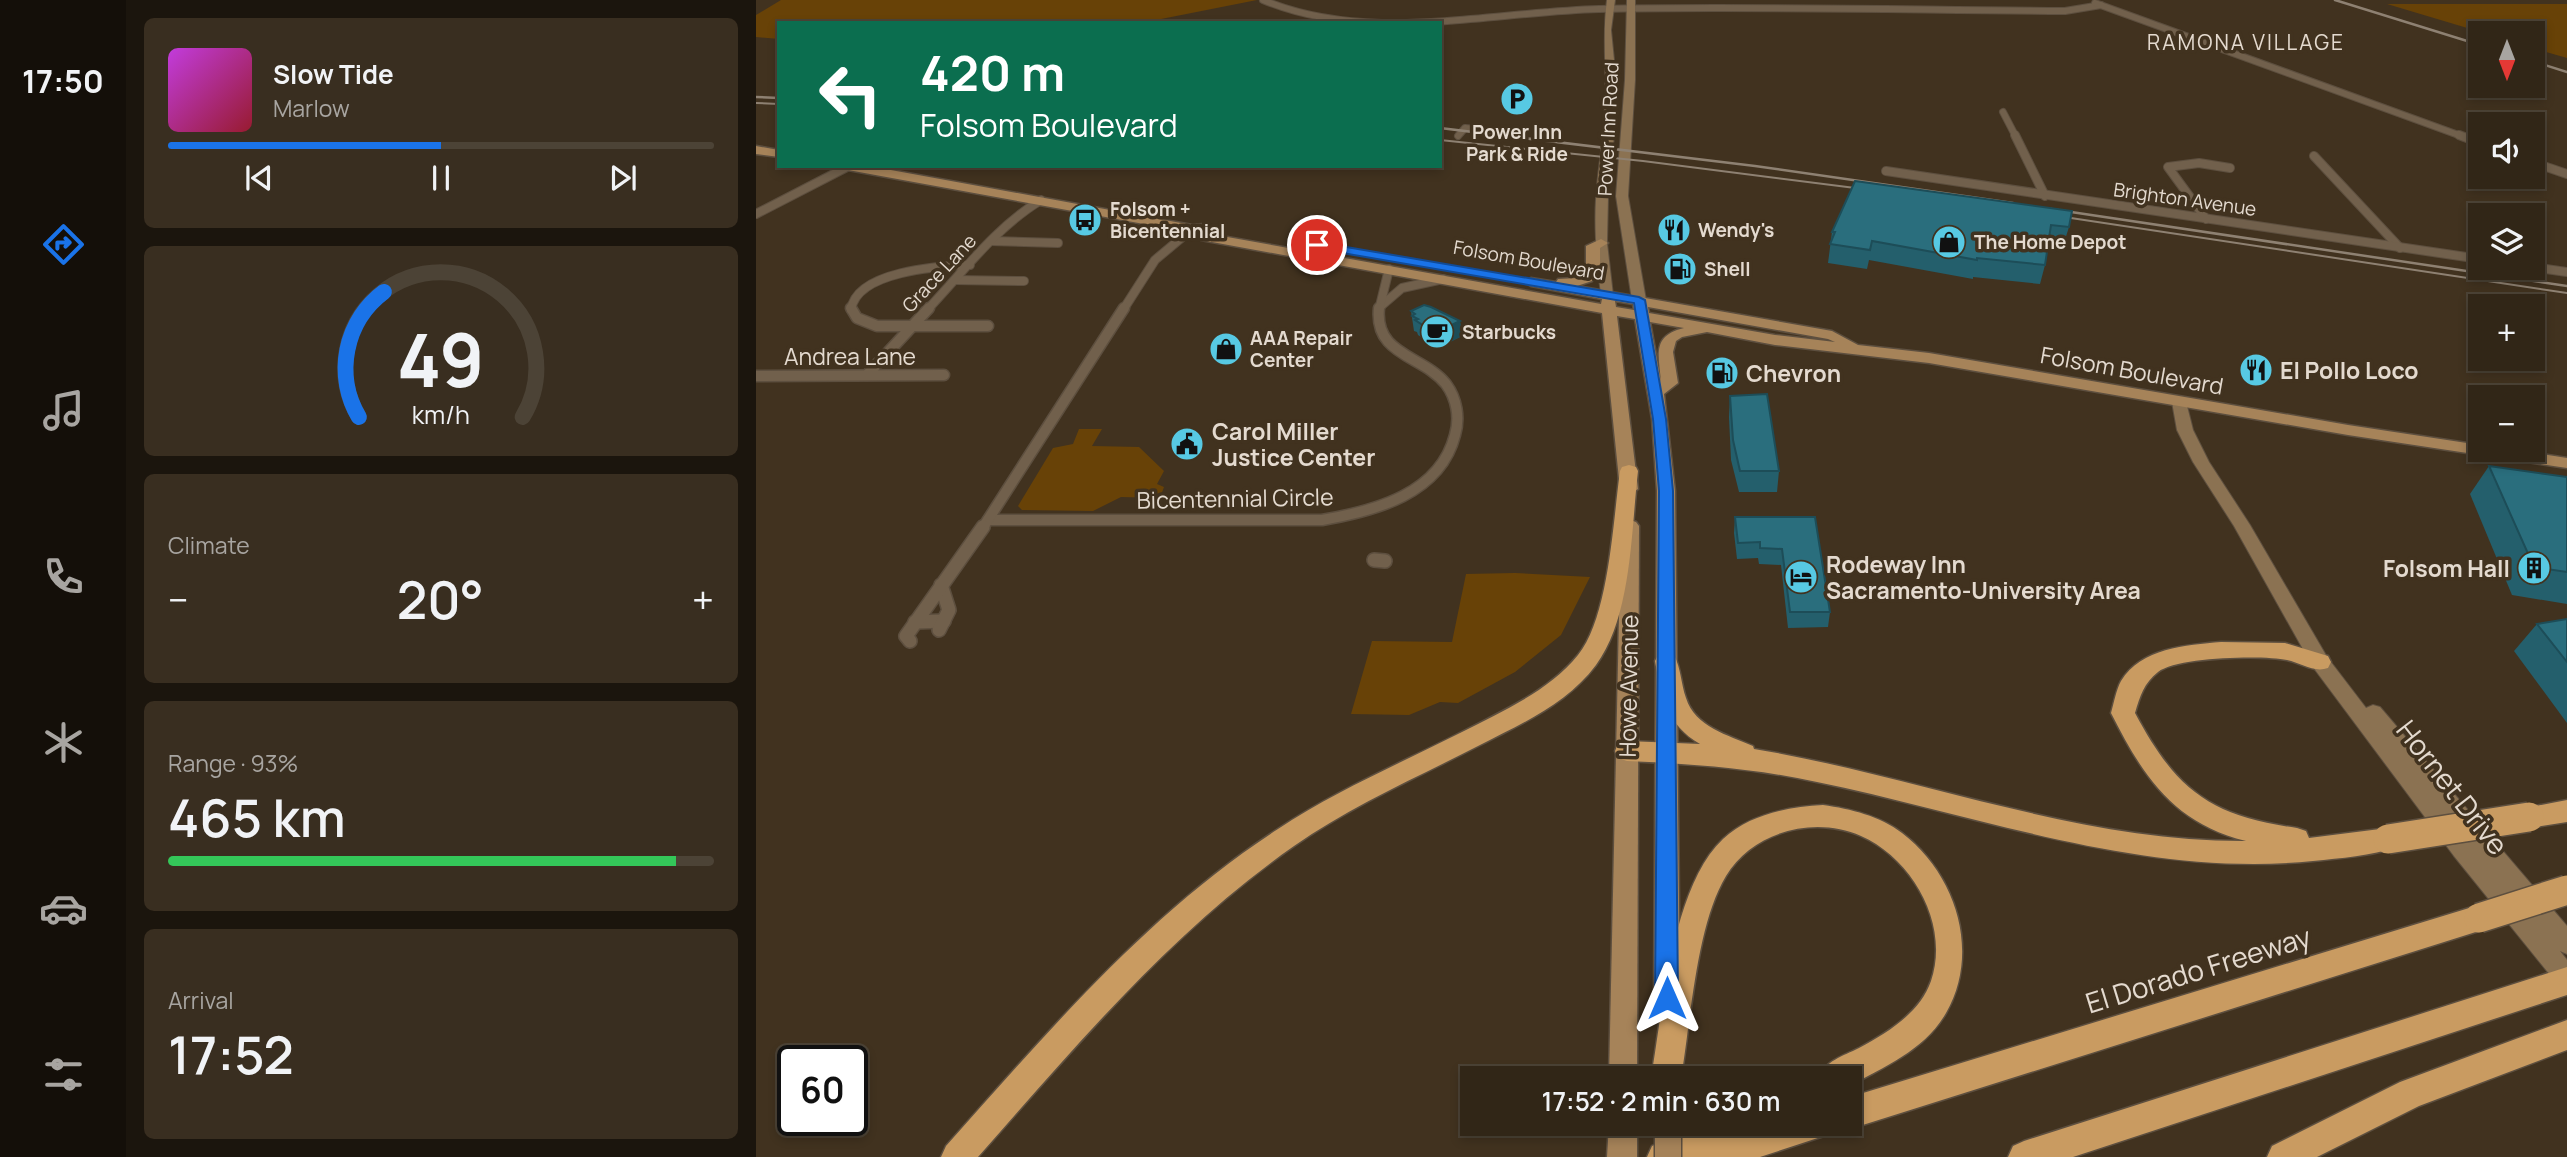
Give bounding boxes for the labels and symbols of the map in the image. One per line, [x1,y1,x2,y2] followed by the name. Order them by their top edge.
[2468,21,2544,98] north arrow
[2147,28,2345,56] district label: RAMONA VILLAGE
[1592,61,1624,197] street label: Power Inn Road
[1498,80,1536,118] parking icon: Power Inn Park & Ride
[1466,119,1568,167] place label: Power Inn Park & Ride
[2112,176,2258,222] street label: Brighton Avenue
[1110,196,1225,244] place label: Folsom + Bicentennial
[1066,201,1104,239] bus stop icon: Folsom + Bicentennial
[1655,211,1693,249] restaurant icon: Wendy's
[1287,215,1347,275] pin
[1698,217,1774,243] place label: Wendy's
[1930,223,1968,261] shop icon: The Home Depot
[896,228,982,318] street label: Grace Lane
[1974,229,2126,255] place label: The Home Depot
[1451,234,1607,286] street label: Folsom Boulevard
[1661,250,1699,288] fuel station icon: Shell
[1704,256,1750,282] place label: Shell
[1418,313,1456,351] cafe icon: Starbucks
[1462,319,1556,345] place label: Starbucks
[1250,325,1353,373] place label: AAA Repair Center
[1207,330,1245,368] shop icon: AAA Repair Center
[2038,338,2226,402] street label: Folsom Boulevard
[784,340,916,372] street label: Andrea Lane
[2237,351,2275,389] restaurant icon: El Pollo Loco
[1703,354,1741,392] fuel station icon: Chevron
[2280,354,2419,386] place label: El Pollo Loco
[1746,357,1841,389] place label: Chevron
[1212,415,1375,473] place label: Carol Miller Justice Center
[1168,425,1206,463] public building icon: Carol Miller Justice Center
[1136,480,1334,516] street label: Bicentennial Circle
[1826,548,2141,606] place label: Rodeway Inn Sacramento-University Area
[2515,549,2553,587] building icon: Folsom Hall
[2383,552,2510,584] place label: Folsom Hall
[1782,558,1820,596] hotel icon: Rodeway Inn Sacramento-University Area
[1611,614,1645,758] street label: Howe Avenue
[2388,712,2518,862] street label: Hornet Drive
[2081,917,2315,1021] street label: El Dorado Freeway
[1630,961,1704,1035] position arrow
[777,1045,868,1136] speed limit sign: 60

